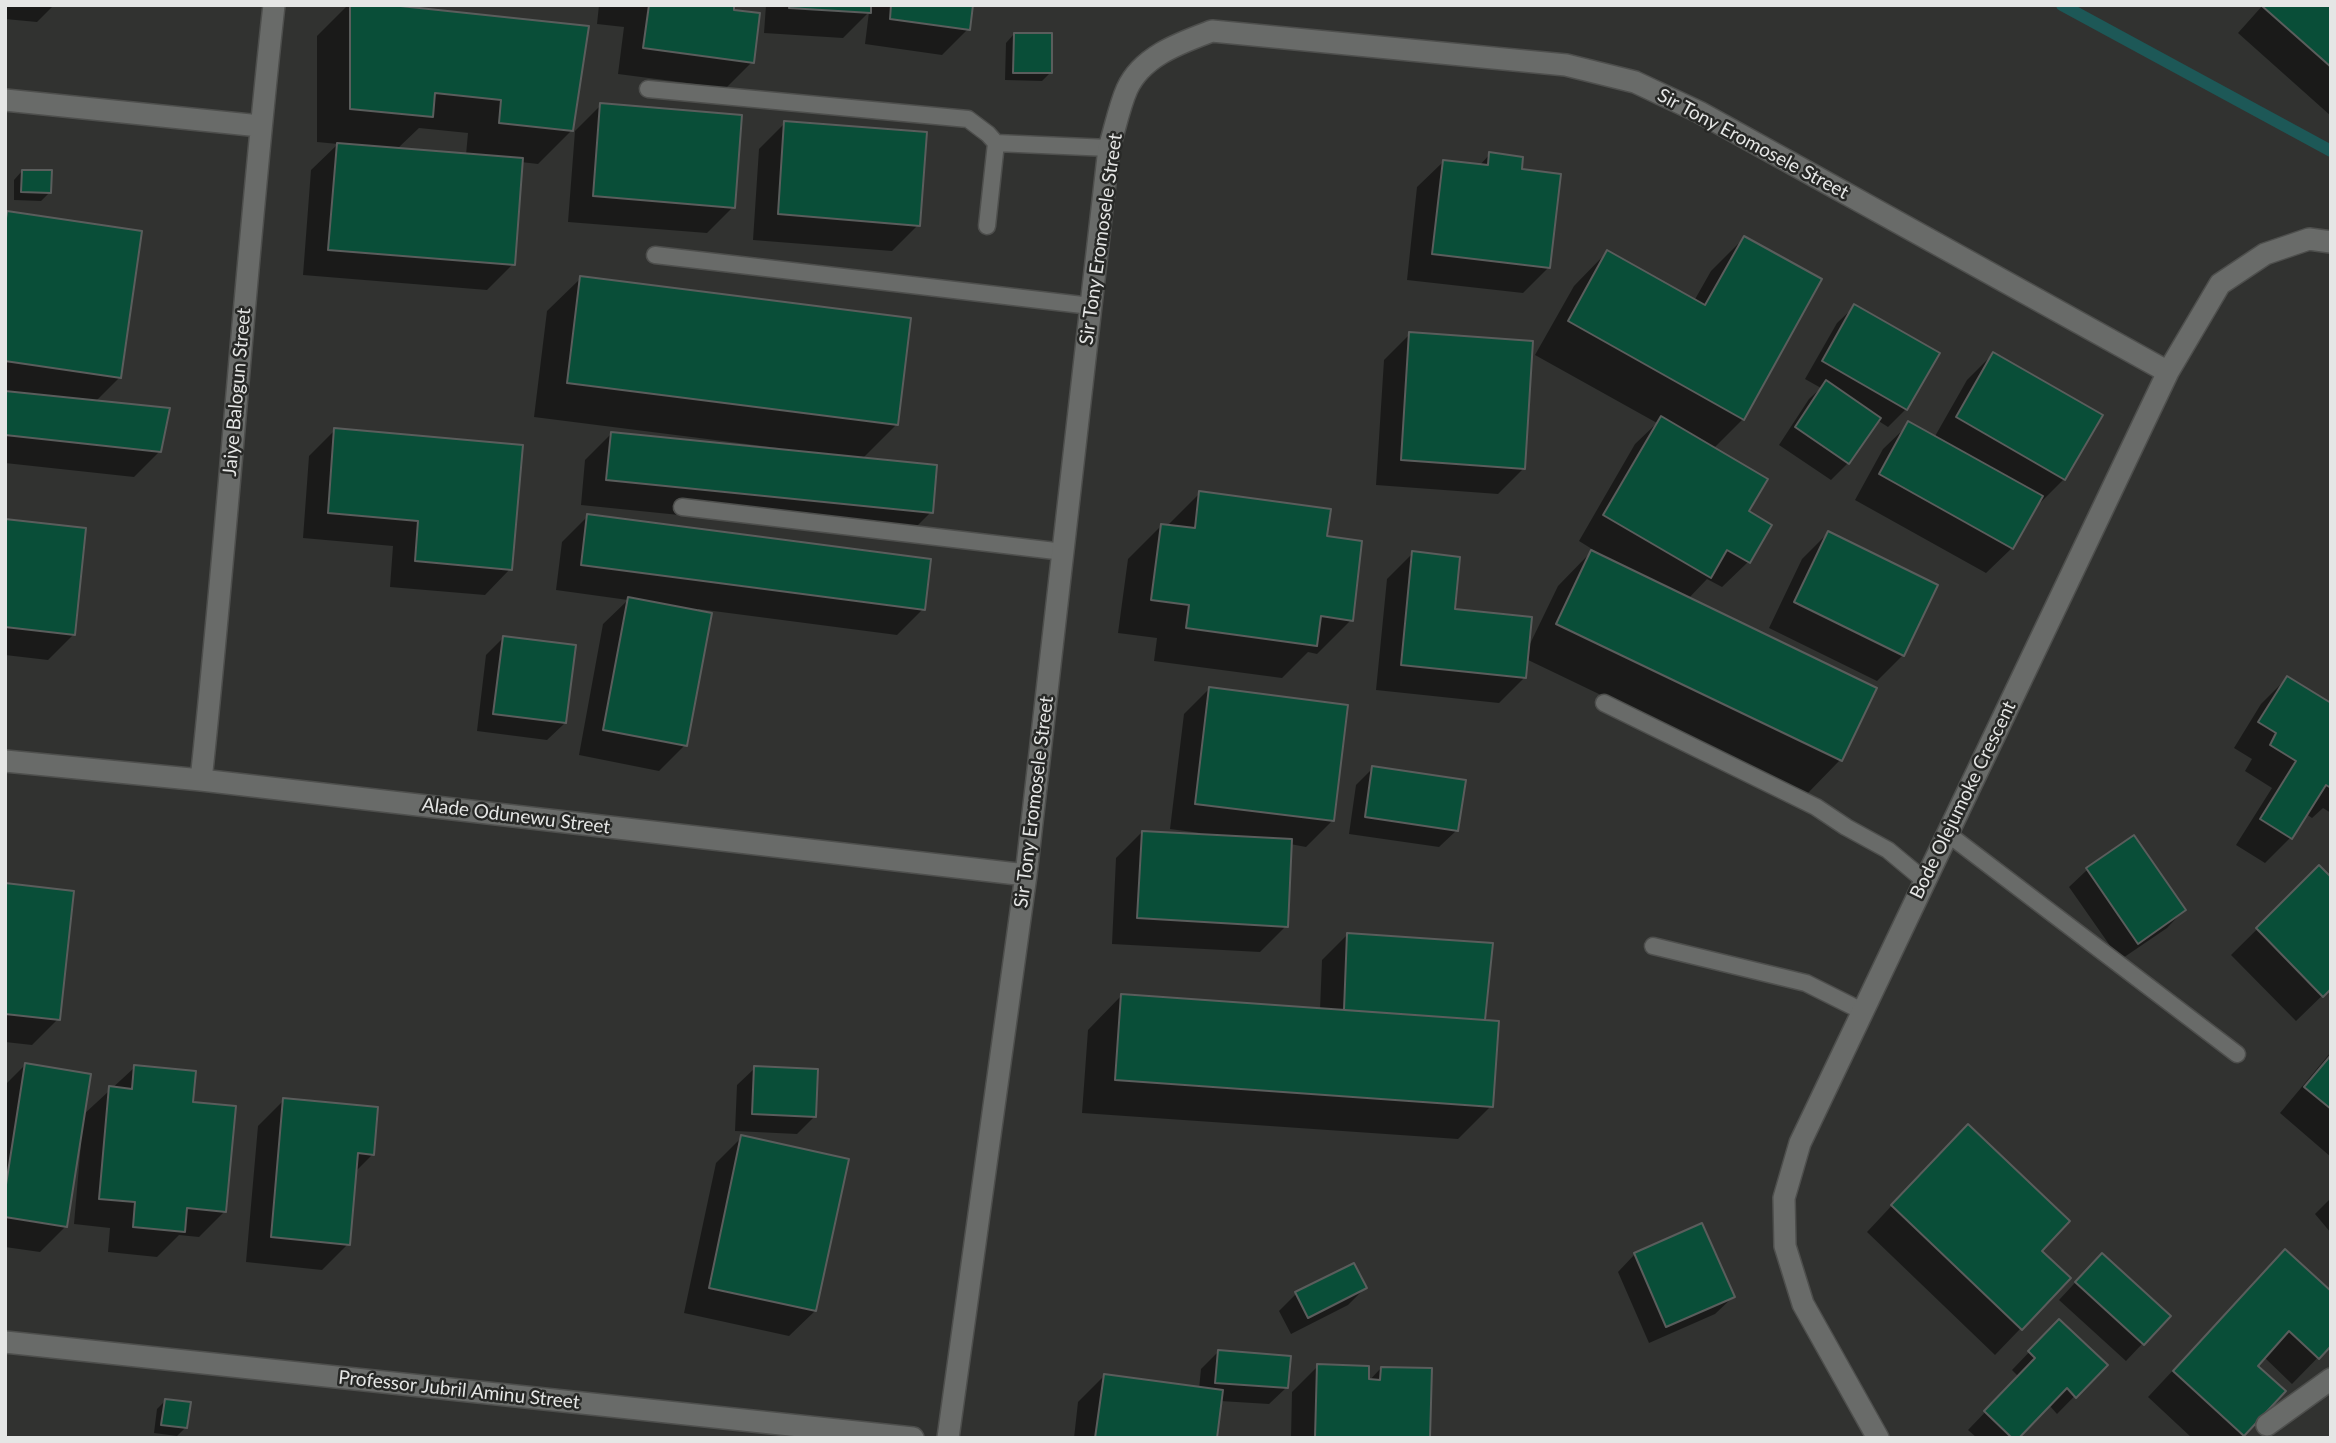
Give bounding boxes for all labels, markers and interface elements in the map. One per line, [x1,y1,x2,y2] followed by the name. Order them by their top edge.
[1653,84,1853,204] street label: Sir Tony Eromosele Street
[1075,132,1127,346] street label: Sir Tony Eromosele Street
[218,307,256,477] street label: Jaiye Balogun Street
[1010,695,1058,909] street label: Sir Tony Eromosele Street
[1905,697,2021,903] street label: Bode Olejumoke Crescent
[421,793,611,839] street label: Alade Odunewu Street
[337,1366,581,1414] street label: Professor Jubril Aminu Street

